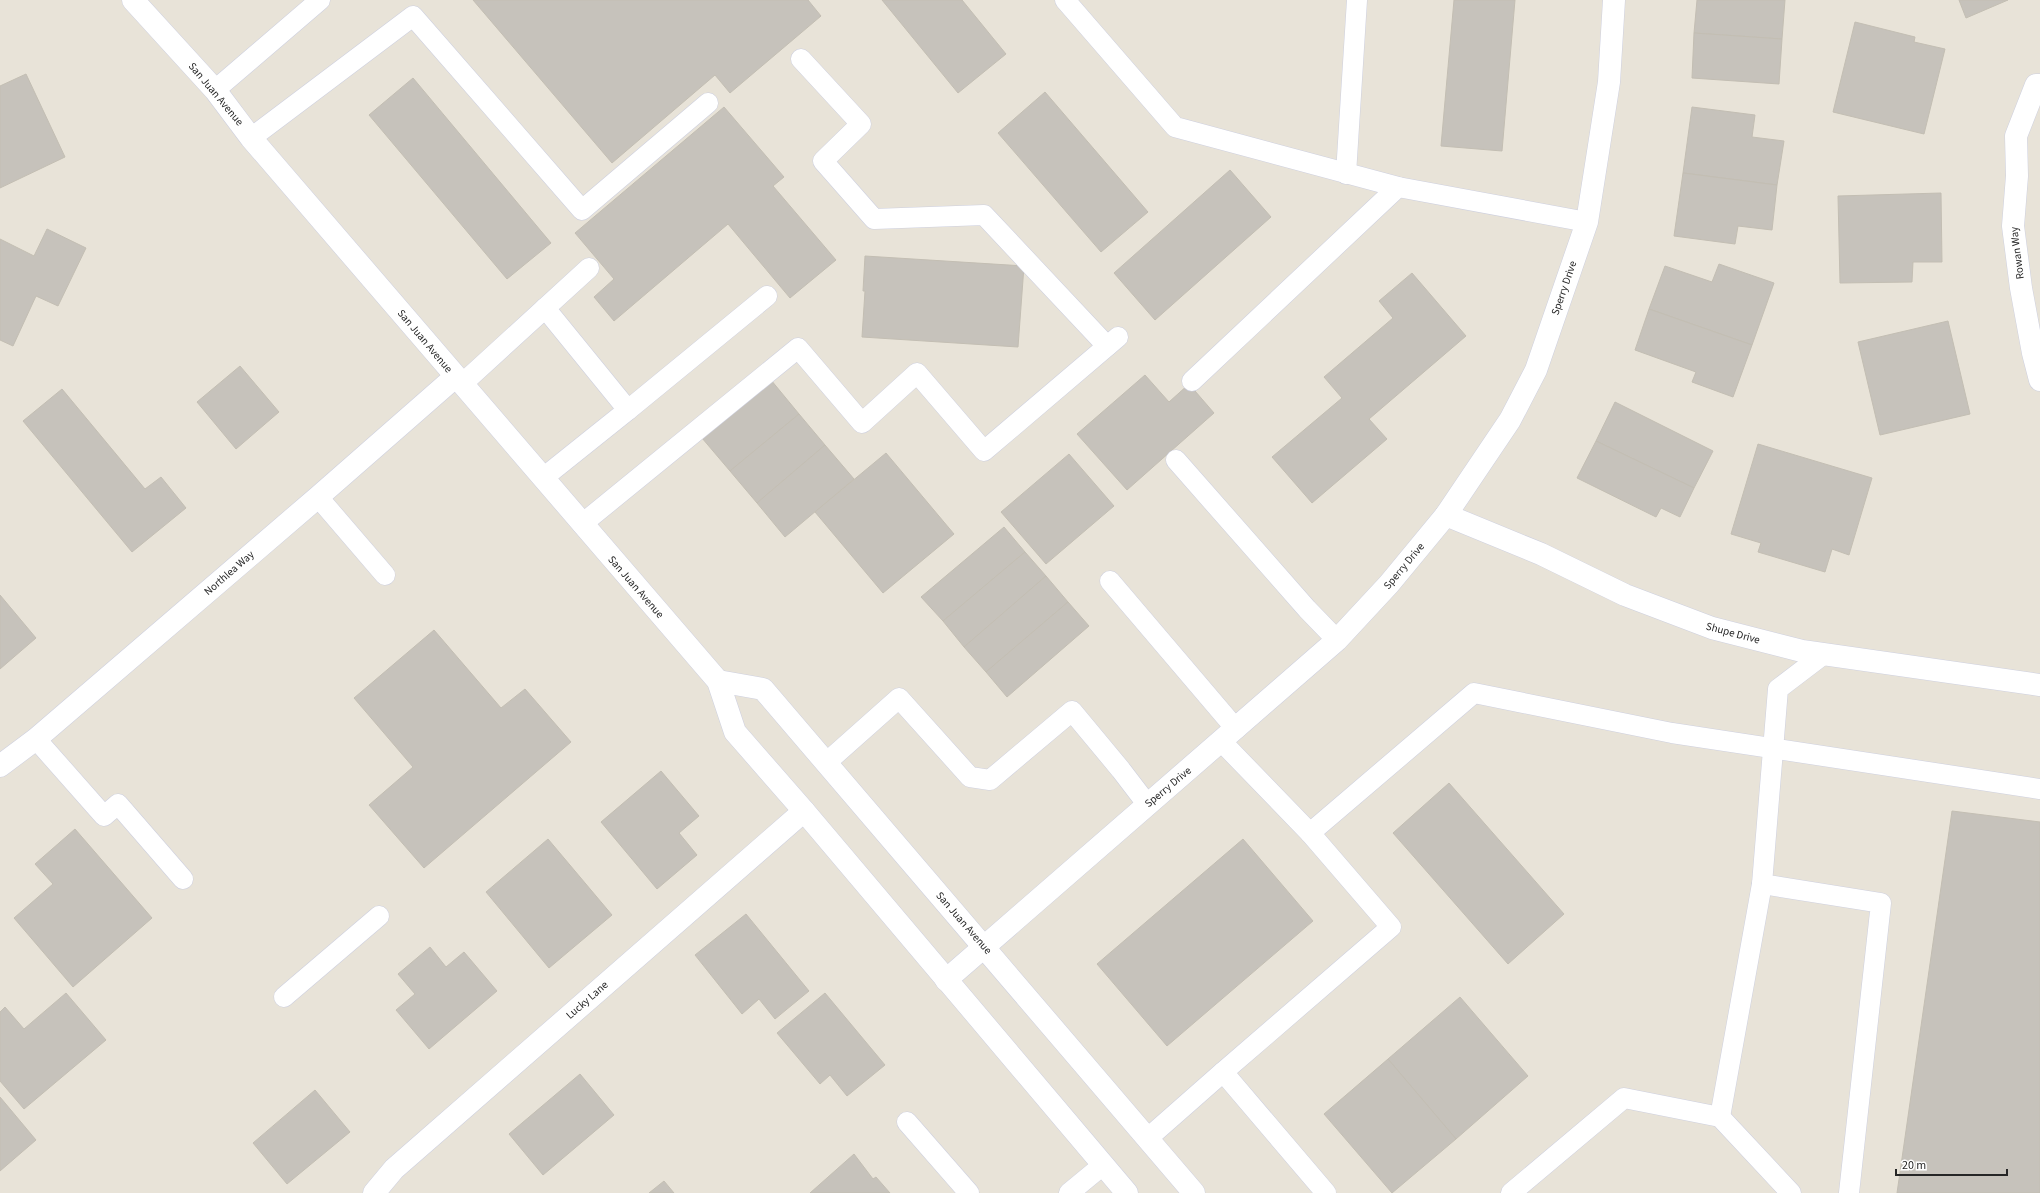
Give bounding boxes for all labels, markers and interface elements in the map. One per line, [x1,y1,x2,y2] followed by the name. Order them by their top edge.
[185,59,247,129] street label: San Juan Avenue
[2006,226,2028,280] street label: Rowan Way
[1548,258,1580,317] street label: Sperry Drive
[394,306,456,376] street label: San Juan Avenue
[1380,539,1428,592] street label: Sperry Drive
[201,547,257,599] street label: Northlea Way
[605,552,668,622] street label: San Juan Avenue
[1704,619,1762,648] street label: Shupe Drive
[1142,763,1195,811] street label: Sperry Drive
[933,888,996,958] street label: San Juan Avenue
[563,977,612,1023] street label: Lucky Lane
[1896,1151,2007,1177] scale bar
[1902,1157,1926,1174] text: 20 m

